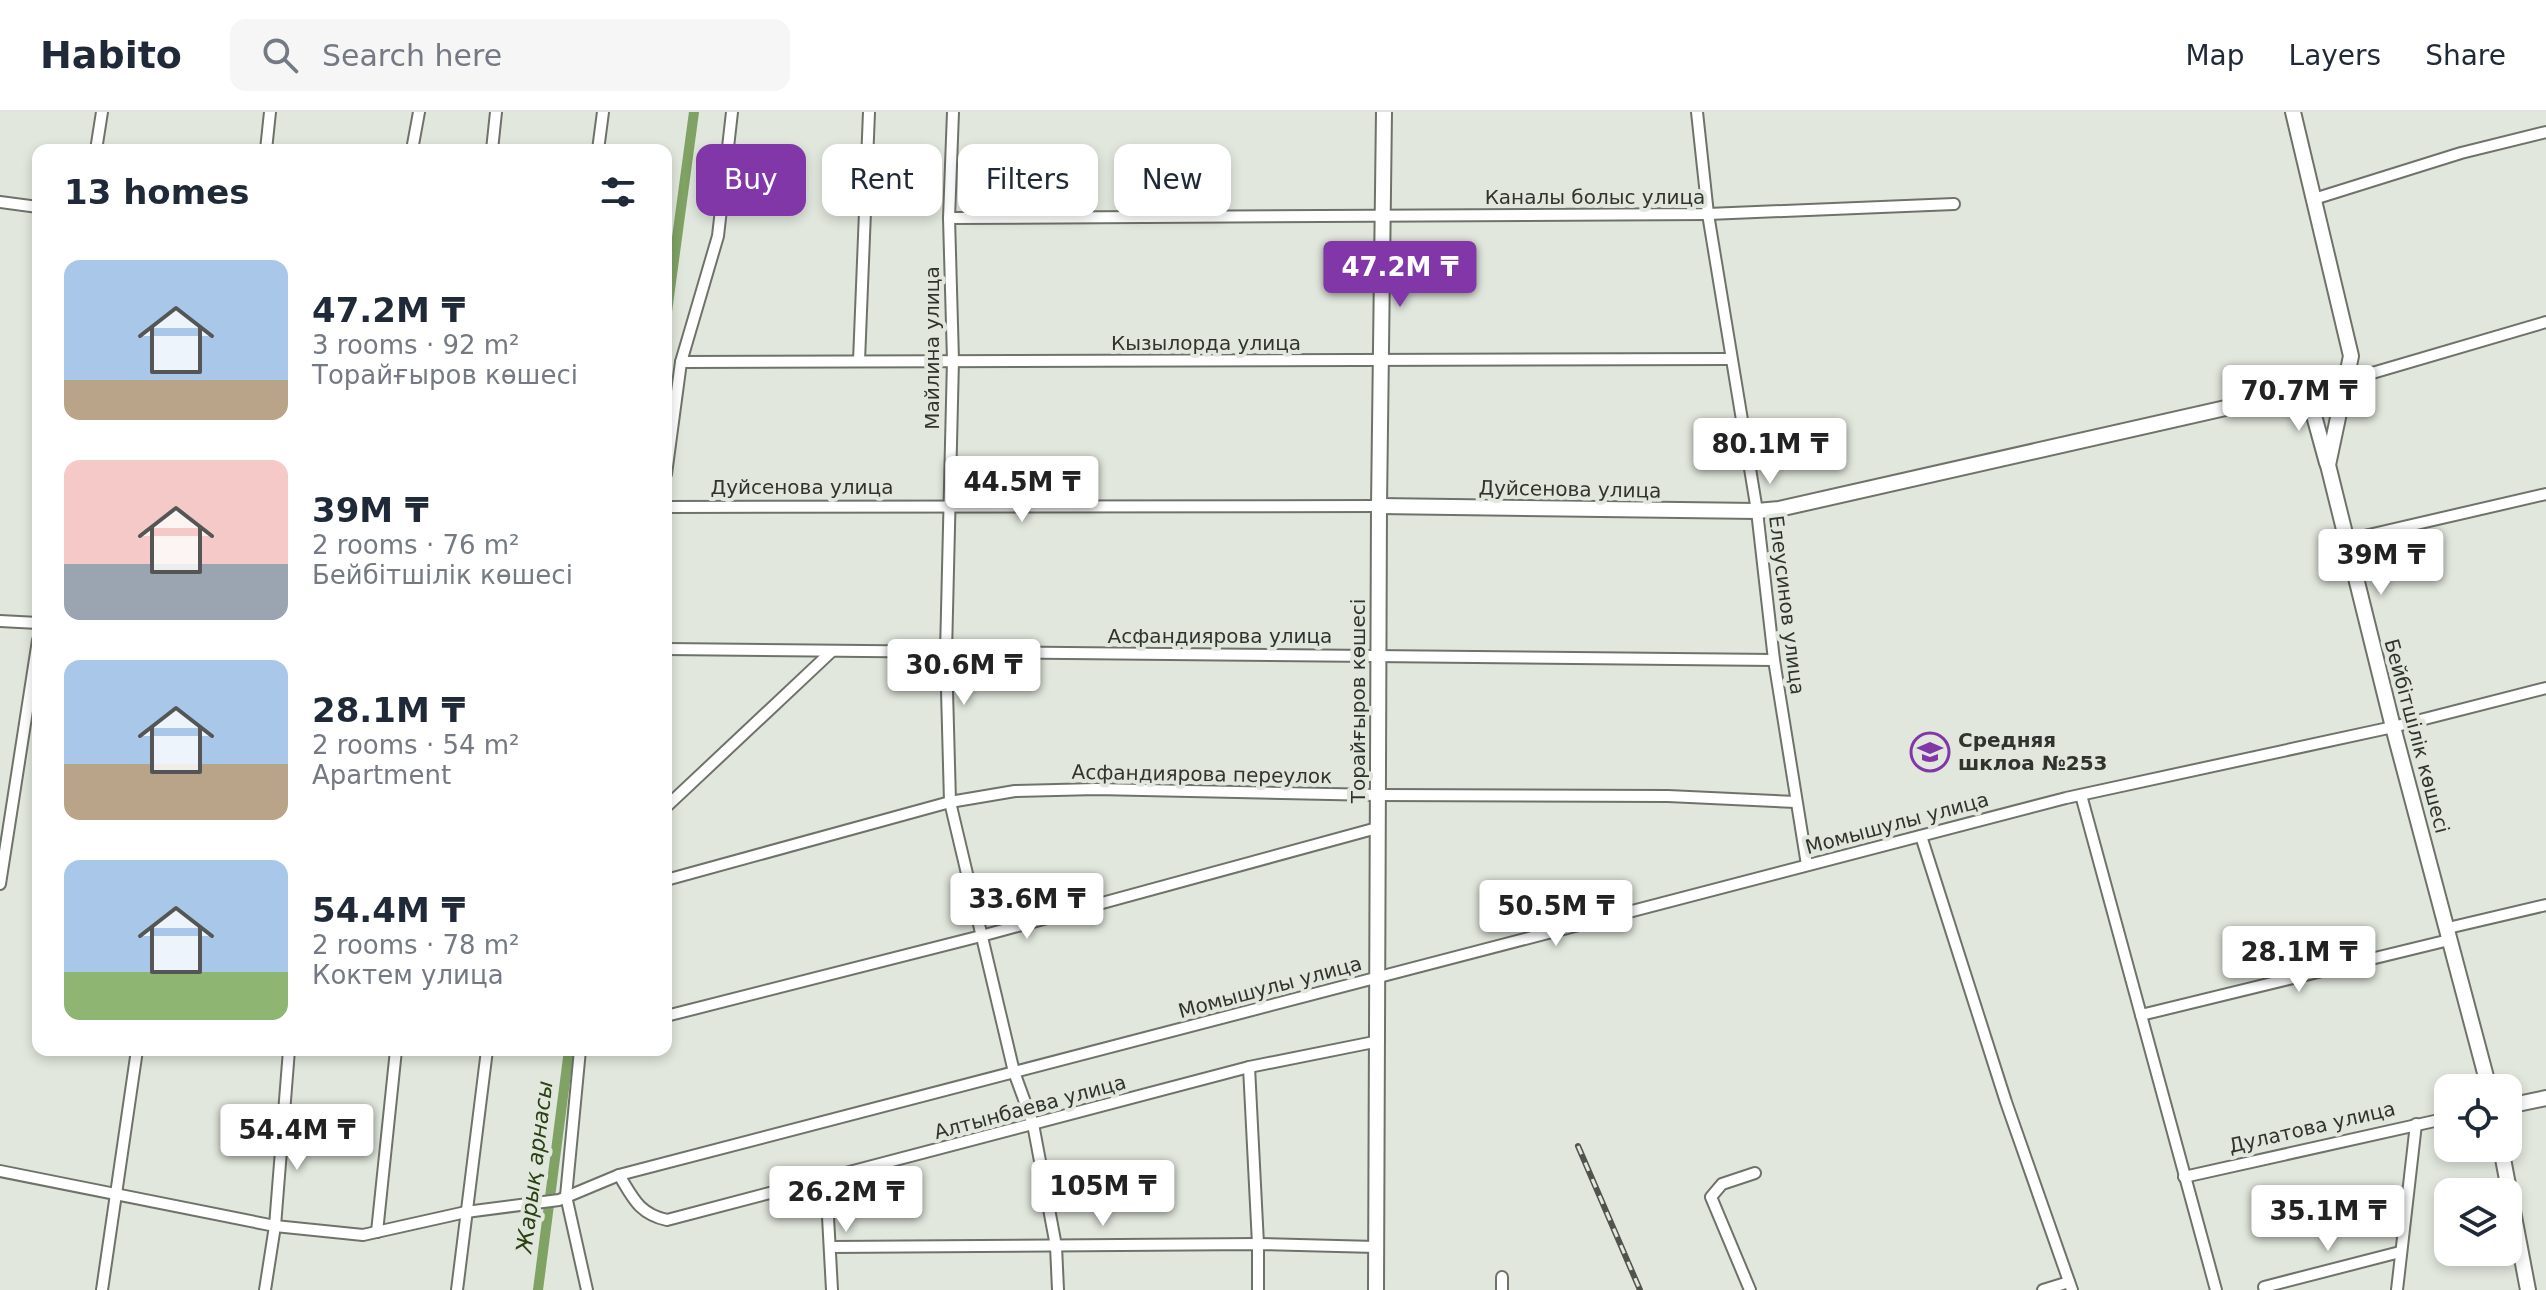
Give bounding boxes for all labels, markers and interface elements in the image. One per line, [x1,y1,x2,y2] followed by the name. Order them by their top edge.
[230,19,790,91] search box
[40,33,182,77] text: Habito
[258,33,302,77] icon: search
[322,38,502,73] text: Search here
[2185,39,2245,72] text: Map
[2289,39,2381,72] text: Layers
[2425,39,2506,72] text: Share
[696,144,806,216] chip: Buy
[822,144,942,216] chip: Rent
[958,144,1098,216] chip: Filters
[1114,144,1231,216] chip: New
[596,170,640,214] icon: filters
[64,172,249,212] text: 13 homes
[1485,185,1705,209] street label: Каналы болыс улица
[1326,241,1474,309] pin: 47.2M ₸
[1341,252,1459,282] text: 47.2M ₸
[920,266,944,430] street label: Майлина улица
[312,290,465,330] text: 47.2M ₸
[128,292,224,388] icon: home
[312,330,520,360] text: 3 rooms · 92 m²
[1111,331,1301,355] street label: Кызылорда улица
[312,360,578,390] text: Торайғыров көшесі
[2225,365,2373,433] pin: 70.7M ₸
[2240,376,2358,406] text: 70.7M ₸
[1696,418,1844,486] pin: 80.1M ₸
[1711,429,1829,459] text: 80.1M ₸
[948,456,1096,524] pin: 44.5M ₸
[963,467,1081,497] text: 44.5M ₸
[711,475,893,499] street label: Дуйсенова улица
[1478,475,1662,503] street label: Дуйсенова улица
[312,490,429,530] text: 39M ₸
[128,492,224,588] icon: home
[1764,514,1810,696] street label: Елеусинов улица
[2325,529,2437,597] pin: 39M ₸
[312,530,520,560] text: 2 rooms · 76 m²
[2336,540,2426,570] text: 39M ₸
[312,560,573,590] text: Бейбітшілік көшесі
[1346,599,1370,804] street label: Торайғыров көшесі
[1108,624,1332,648] street label: Асфандиярова улица
[2379,636,2455,836] street label: Бейбітшілік көшесі
[890,639,1038,707] pin: 30.6M ₸
[905,650,1023,680] text: 30.6M ₸
[312,690,465,730] text: 28.1M ₸
[128,692,224,788] icon: home
[1958,728,2107,775] place label: Средняя шклоа №253
[312,730,520,760] text: 2 rooms · 54 m²
[1909,731,1951,773] school or university icon: Средняя шклоа №253
[312,760,451,790] text: Apartment
[1071,760,1333,788] street label: Асфандиярова переулок
[1803,787,1991,859] street label: Момышулы улица
[953,873,1101,941] pin: 33.6M ₸
[1482,880,1630,948] pin: 50.5M ₸
[968,884,1086,914] text: 33.6M ₸
[312,890,465,930] text: 54.4M ₸
[1497,891,1615,921] text: 50.5M ₸
[128,892,224,988] icon: home
[2225,926,2373,994] pin: 28.1M ₸
[312,930,520,960] text: 2 rooms · 78 m²
[2240,937,2358,967] text: 28.1M ₸
[1176,951,1364,1023] street label: Момышулы улица
[312,960,504,990] text: Коктем улица
[931,1070,1129,1144] street label: Алтынбаева улица
[2434,1074,2522,1266] map controls
[2434,1074,2522,1162] button: locate
[511,1079,557,1257] water label: Жарық арнасы
[2226,1096,2398,1158] street label: Дулатова улица
[223,1104,371,1172] pin: 54.4M ₸
[238,1115,356,1145] text: 54.4M ₸
[1038,1160,1168,1228] pin: 105M ₸
[772,1166,920,1234] pin: 26.2M ₸
[1049,1171,1157,1201] text: 105M ₸
[787,1177,905,1207] text: 26.2M ₸
[2434,1178,2522,1266] button: layers
[2254,1185,2402,1253] pin: 35.1M ₸
[2269,1196,2387,1226] text: 35.1M ₸

